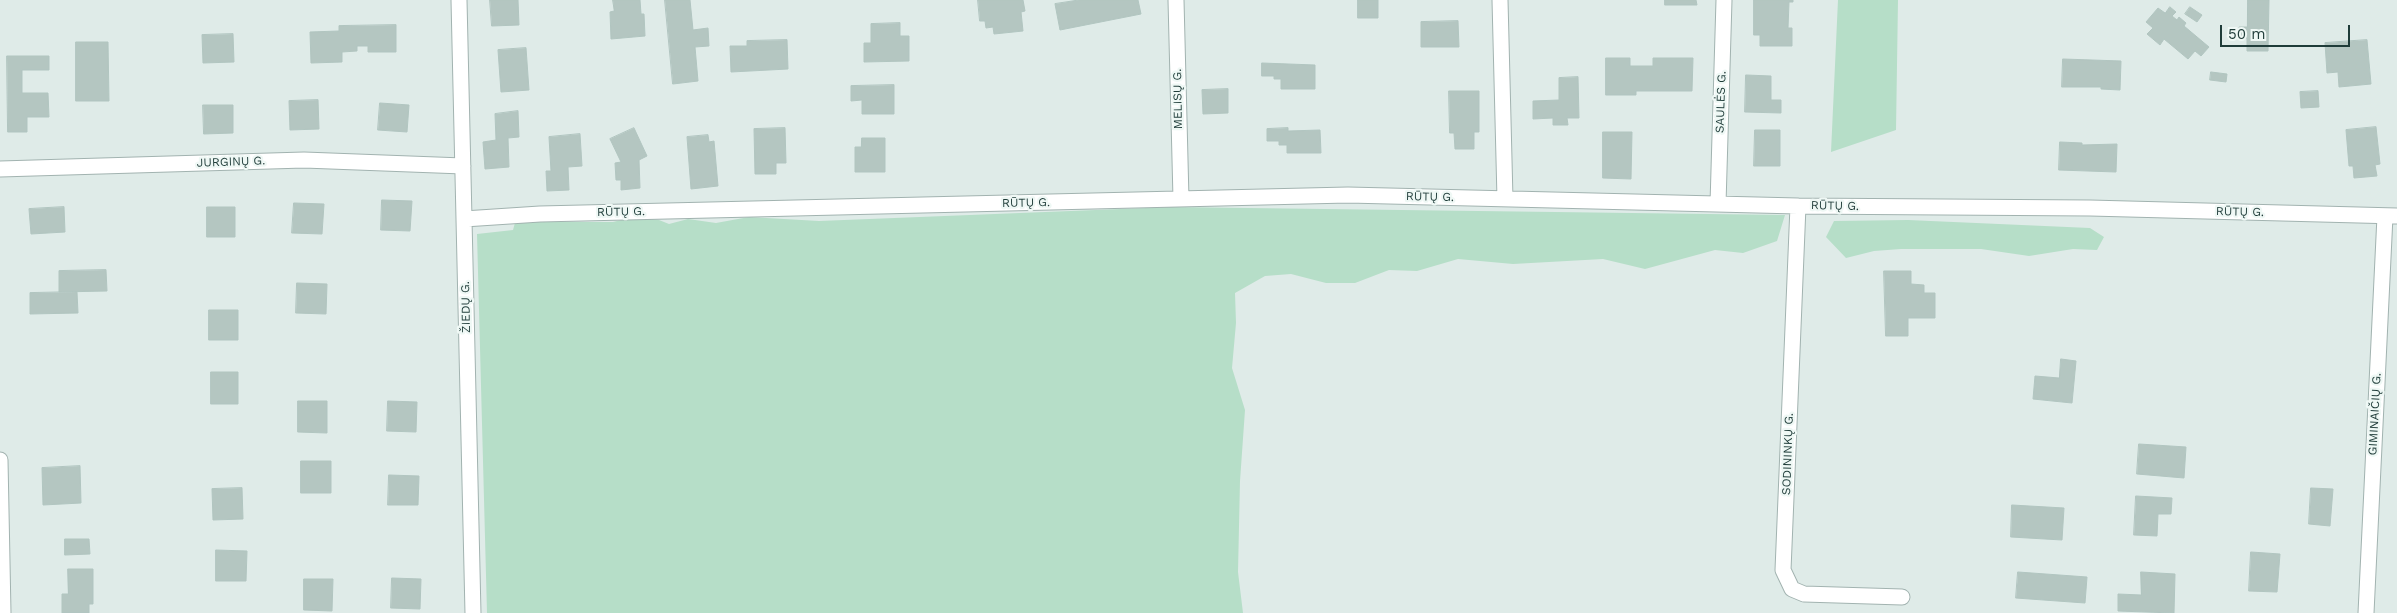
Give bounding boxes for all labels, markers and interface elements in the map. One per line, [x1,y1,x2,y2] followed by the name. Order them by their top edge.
[2222,15,2352,47] scale bar
[2228,25,2265,43] text: 50 m
[1170,68,1186,130] street label: MELISŲ G.
[1713,71,1729,133] street label: SAULĖS G.
[196,154,266,170] street label: JURGINŲ G.
[1406,189,1454,205] street label: RŪTŲ G.
[1002,195,1050,211] street label: RŪTŲ G.
[1811,198,1859,214] street label: RŪTŲ G.
[597,204,645,220] street label: RŪTŲ G.
[2216,204,2264,220] street label: RŪTŲ G.
[458,281,474,333] street label: ŽIEDŲ G.
[2366,372,2384,456] street label: GIMINAIČIŲ G.
[1779,413,1797,495] street label: SODININKŲ G.

